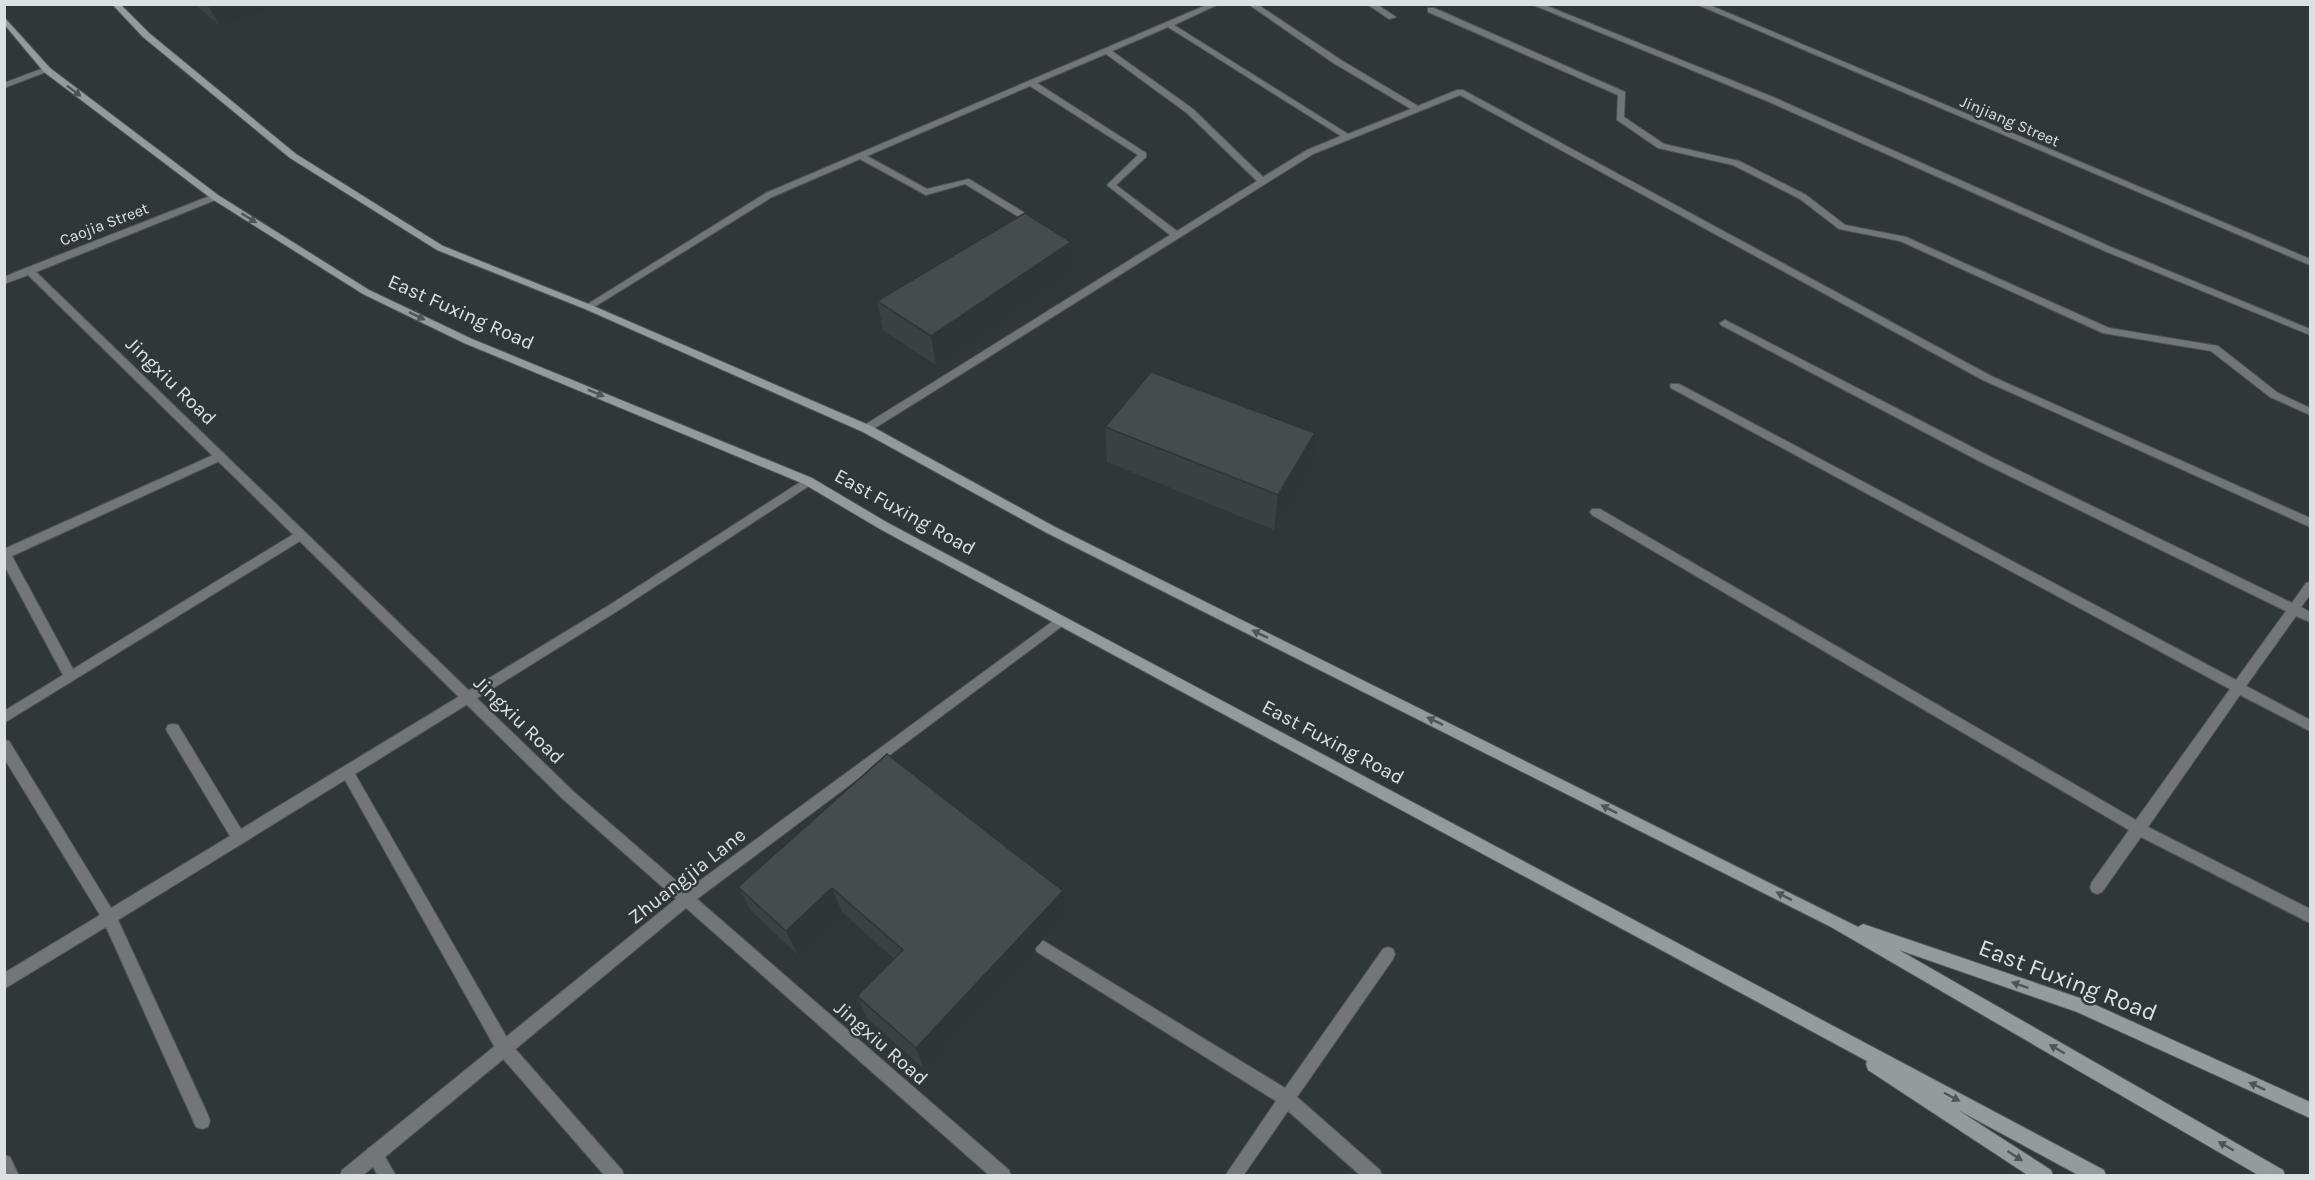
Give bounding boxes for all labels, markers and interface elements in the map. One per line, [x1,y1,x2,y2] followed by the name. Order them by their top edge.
[66,84,82,97] one-way arrow
[1958,92,2062,150] street label: Jinjiang Street
[57,198,151,250] street label: Caojia Street
[240,212,257,223] one-way arrow
[384,269,538,355] street label: East Fuxing Road
[408,312,425,321] one-way arrow
[121,332,221,430] street label: Jingxiu Road
[587,388,605,398] one-way arrow
[831,464,979,560] street label: East Fuxing Road
[1252,630,1269,639] one-way arrow
[469,671,569,769] street label: Jingxiu Road
[1258,695,1408,789] street label: East Fuxing Road
[1426,717,1444,727] one-way arrow
[1601,804,1618,813] one-way arrow
[624,823,750,929] street label: Zhuangjia Lane
[1775,891,1792,901] one-way arrow
[1975,933,2161,1027] street label: East Fuxing Road
[2011,979,2029,989] one-way arrow
[829,996,933,1090] street label: Jingxiu Road
[2049,1044,2065,1055] one-way arrow
[2249,1081,2266,1090] one-way arrow
[1944,1093,1961,1102] one-way arrow
[2218,1141,2234,1152] one-way arrow
[2007,1150,2023,1161] one-way arrow

